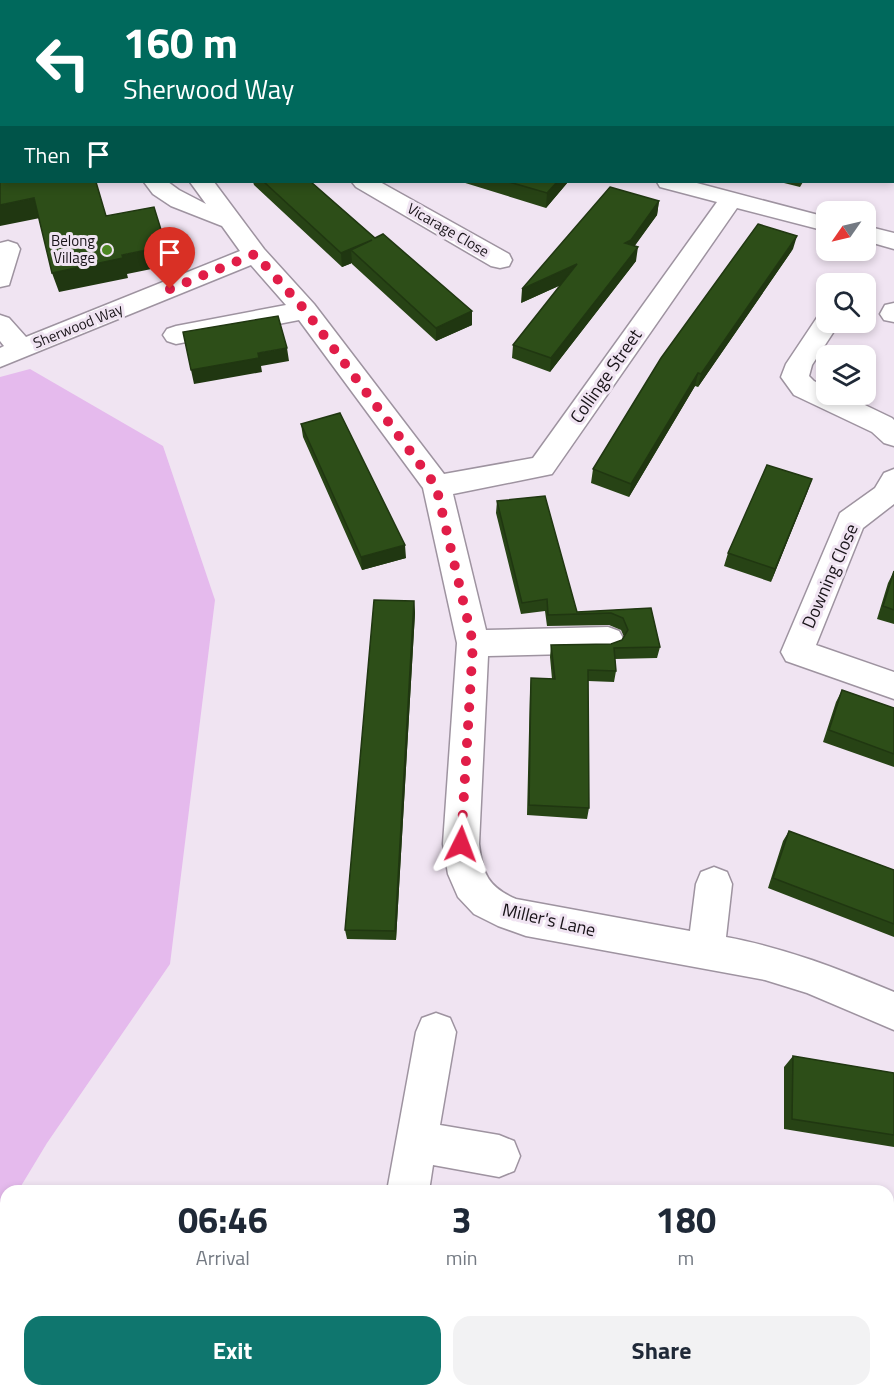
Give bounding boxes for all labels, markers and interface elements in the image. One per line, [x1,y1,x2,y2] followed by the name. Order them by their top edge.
[123,10,238,74] text: 160 m
[24,24,102,102] icon: left
[123,68,294,109] text: Sherwood Way
[24,138,70,172] text: Then
[82,138,115,171] icon: arrive
[403,197,494,262] street label: Vicarage Close
[816,201,876,261] north arrow
[816,201,876,405] map controls
[144,227,195,289] pin
[51,229,95,269] place label: Belong Village
[153,236,186,269] icon: arrive
[100,243,114,257] marker: Belong Village
[816,273,876,333] button: search
[29,297,126,354] street label: Sherwood Way
[563,322,649,428] street label: Collinge Street
[816,345,876,405] button: layers
[794,519,865,633] street label: Downing Close
[429,812,493,876] position arrow
[500,896,598,943] street label: Miller's Lane
[178,1192,268,1247] text: 06:46
[452,1192,472,1247] text: 3
[656,1192,716,1247] text: 180
[196,1242,250,1273] text: Arrival
[446,1242,478,1273] text: min
[677,1242,694,1273] text: m
[24,1316,441,1385] button: Exit
[453,1316,870,1385] button: Share

